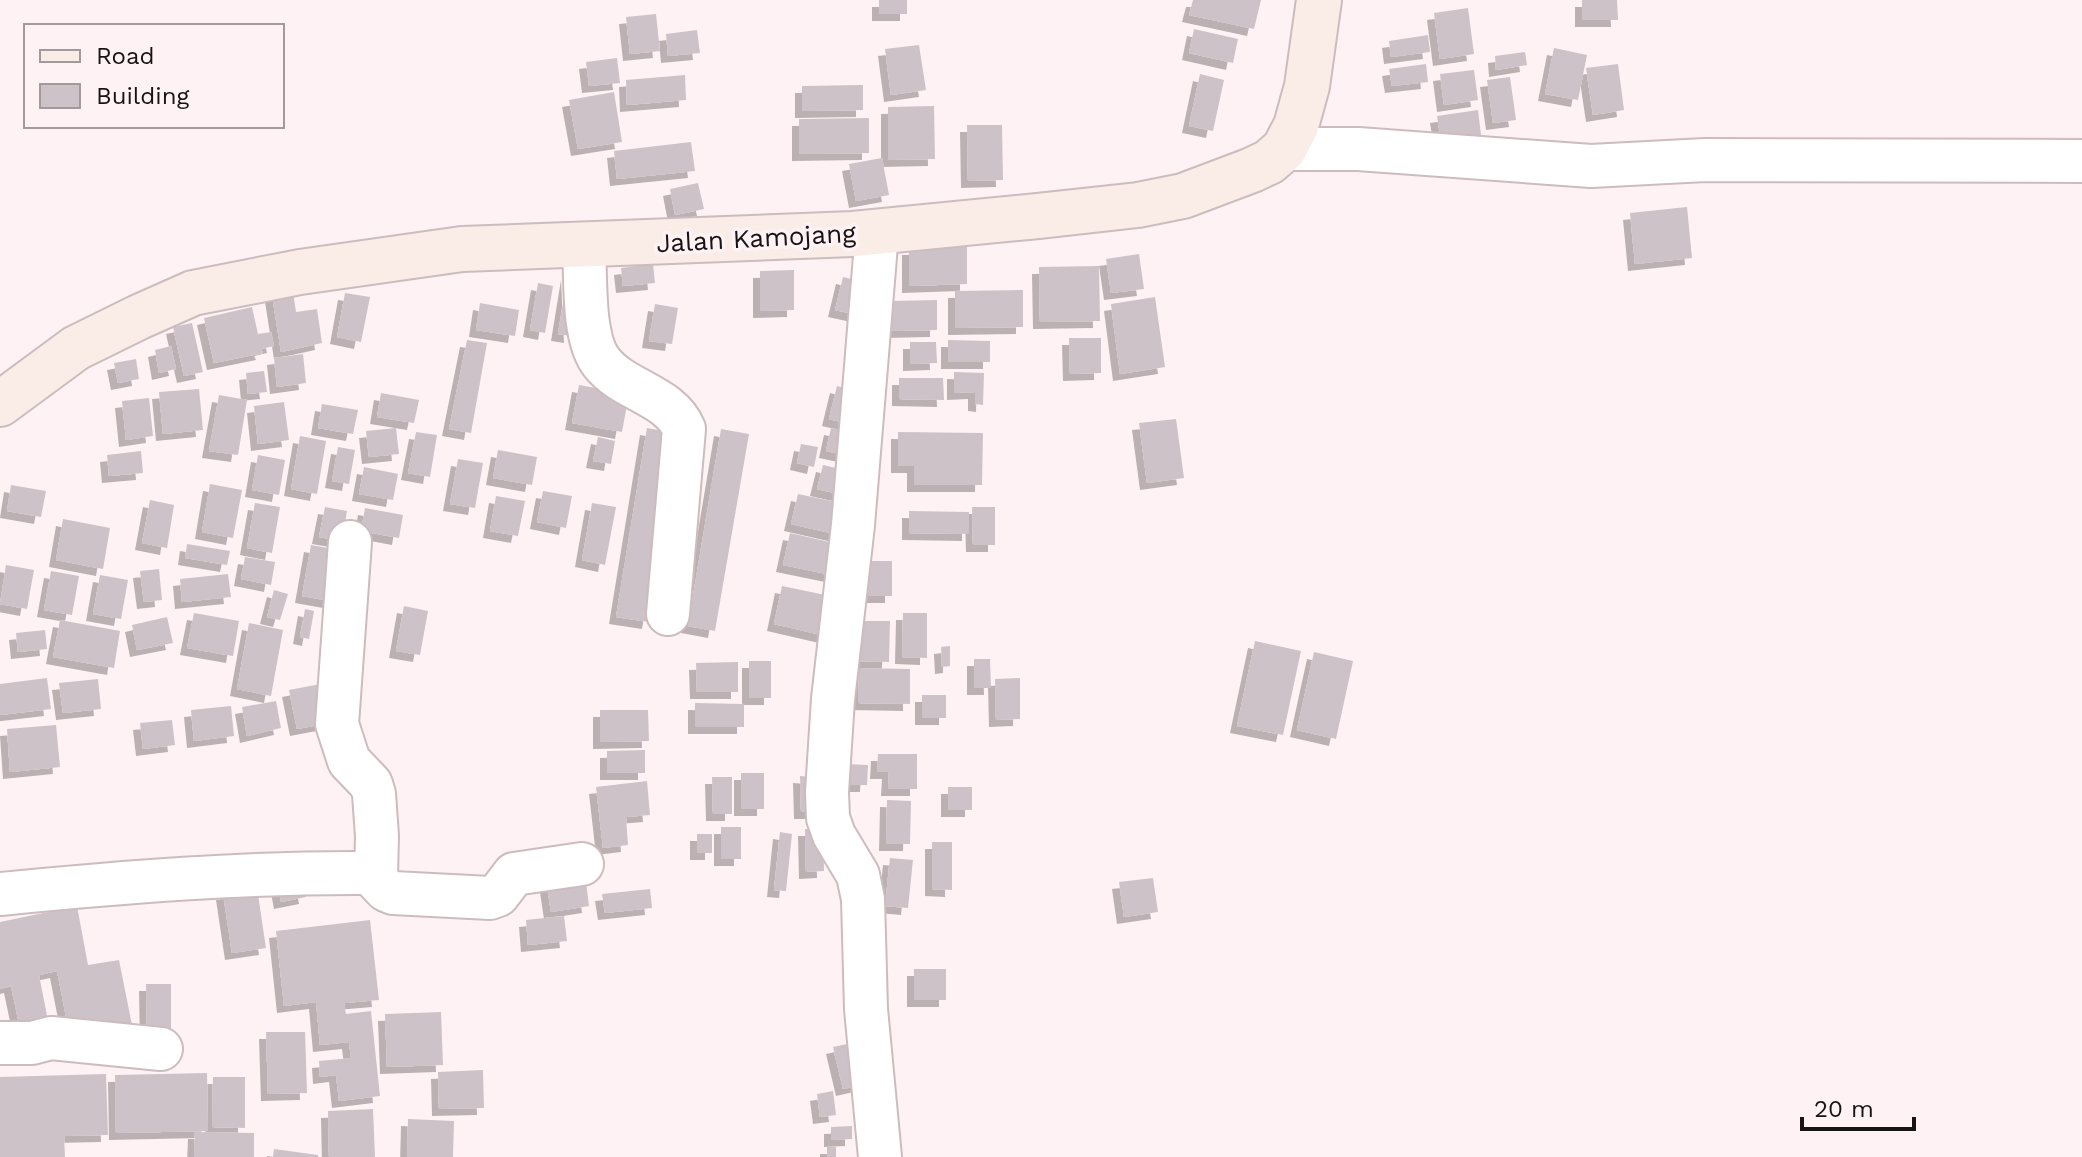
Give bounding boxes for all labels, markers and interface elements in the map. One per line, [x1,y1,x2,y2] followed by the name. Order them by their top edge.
[24,24,284,128] legend
[96,42,155,70] text: Road
[96,82,189,110] text: Building
[655,218,857,258] street label: Jalan Kamojang
[1802,1081,1914,1131] scale bar
[1814,1095,1874,1123] text: 20 m

